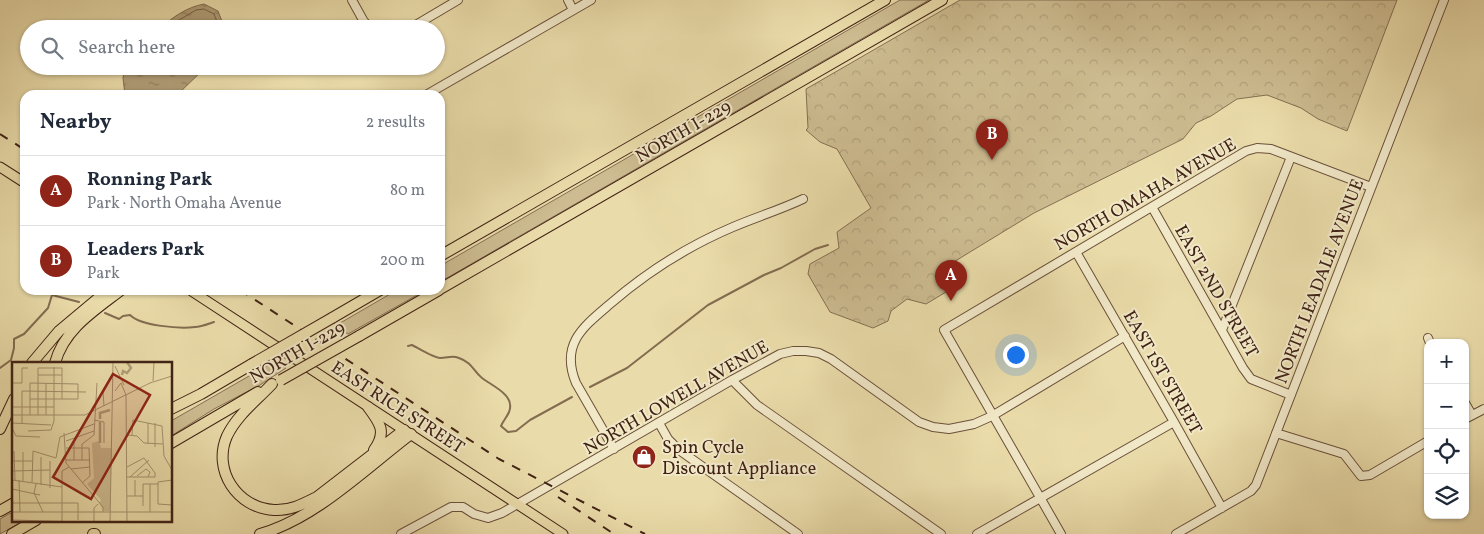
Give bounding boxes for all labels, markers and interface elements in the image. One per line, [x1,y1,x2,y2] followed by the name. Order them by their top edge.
[20,20,445,75] search box
[38,34,66,62] icon: search
[78,35,175,61] text: Search here
[631,95,736,170] street label: NORTH I-229
[40,108,111,137] text: Nearby
[366,112,425,134] text: 2 results
[976,119,1008,160] pin: B
[1050,133,1242,258] street label: NORTH OMAHA AVENUE
[87,167,212,193] text: Ronning Park
[1270,175,1371,388] street label: NORTH LEADALE AVENUE
[50,180,62,202] text: A
[390,180,425,202] text: 80 m
[87,193,282,215] text: Park · North Omaha Avenue
[1168,221,1264,363] street label: EAST 2ND STREET
[87,237,204,263] text: Leaders Park
[51,250,61,272] text: B
[380,250,425,272] text: 200 m
[935,260,967,301] pin: A
[87,263,120,285] text: Park
[1116,306,1208,440] street label: EAST 1ST STREET
[245,316,350,391] street label: NORTH I-229
[580,335,774,462] street label: NORTH LOWELL AVENUE
[1424,339,1469,519] map controls
[1424,339,1469,384] button: +
[1003,342,1029,368] your location
[326,356,469,461] street label: EAST RICE STREET
[12,362,172,522] inset map
[1424,384,1469,429] button: −
[1424,429,1469,474] button: locate
[662,436,816,482] place label: Spin Cycle Discount Appliance
[631,444,657,470] shop icon: Spin Cycle Discount Appliance
[1424,474,1469,519] button: layers

